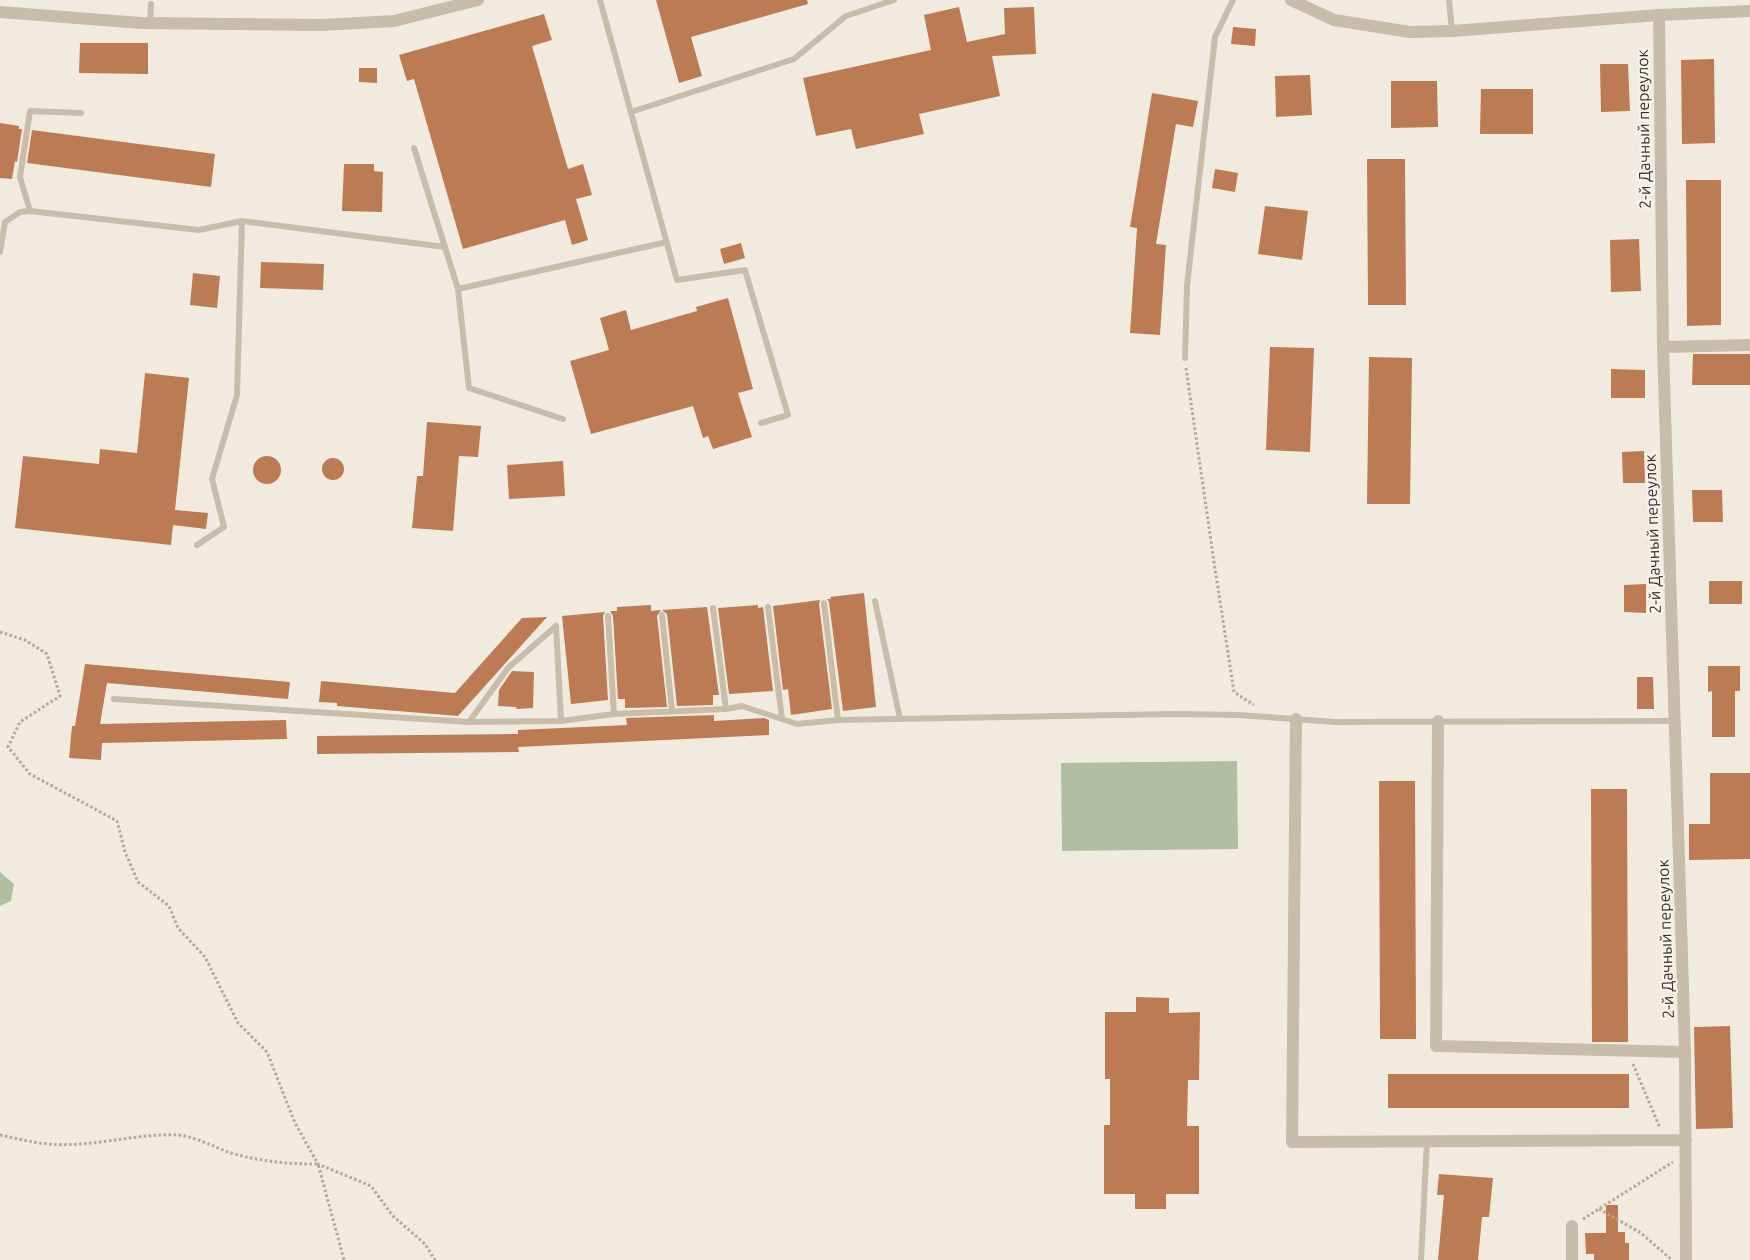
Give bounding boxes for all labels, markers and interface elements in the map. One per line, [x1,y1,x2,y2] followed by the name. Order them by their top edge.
[1633,49,1655,209] street label: 2-й Дачный переулок
[1641,454,1665,614] street label: 2-й Дачный переулок
[1654,859,1678,1019] street label: 2-й Дачный переулок

